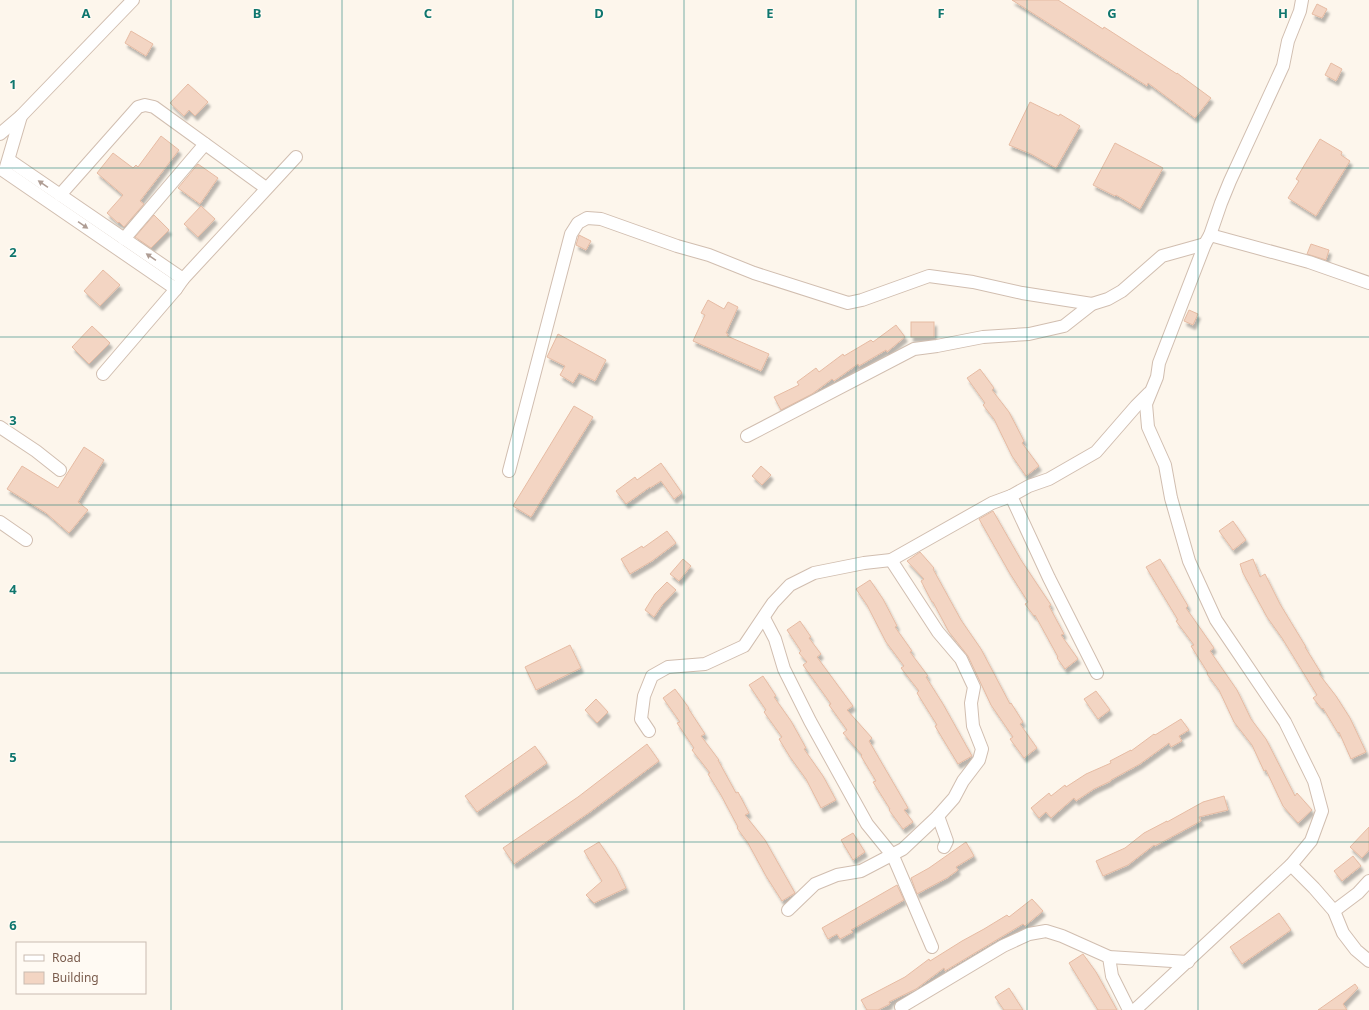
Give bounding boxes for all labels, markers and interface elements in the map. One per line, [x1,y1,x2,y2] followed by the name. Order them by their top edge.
[82,4,91,22] text: A
[253,4,261,22] text: B
[424,4,432,22] text: C
[594,4,604,22] text: D
[766,4,774,22] text: E
[937,4,945,22] text: F
[1107,4,1117,22] text: G
[1278,4,1288,22] text: H
[9,75,17,93] text: 1
[38,180,49,188] one-way arrow
[77,221,88,229] one-way arrow
[9,243,17,261] text: 2
[146,253,156,261] one-way arrow
[9,411,17,429] text: 3
[9,580,17,598] text: 4
[9,748,17,766] text: 5
[9,916,17,934] text: 6
[16,942,146,994] legend
[52,949,81,966] text: Road
[52,969,99,986] text: Building

